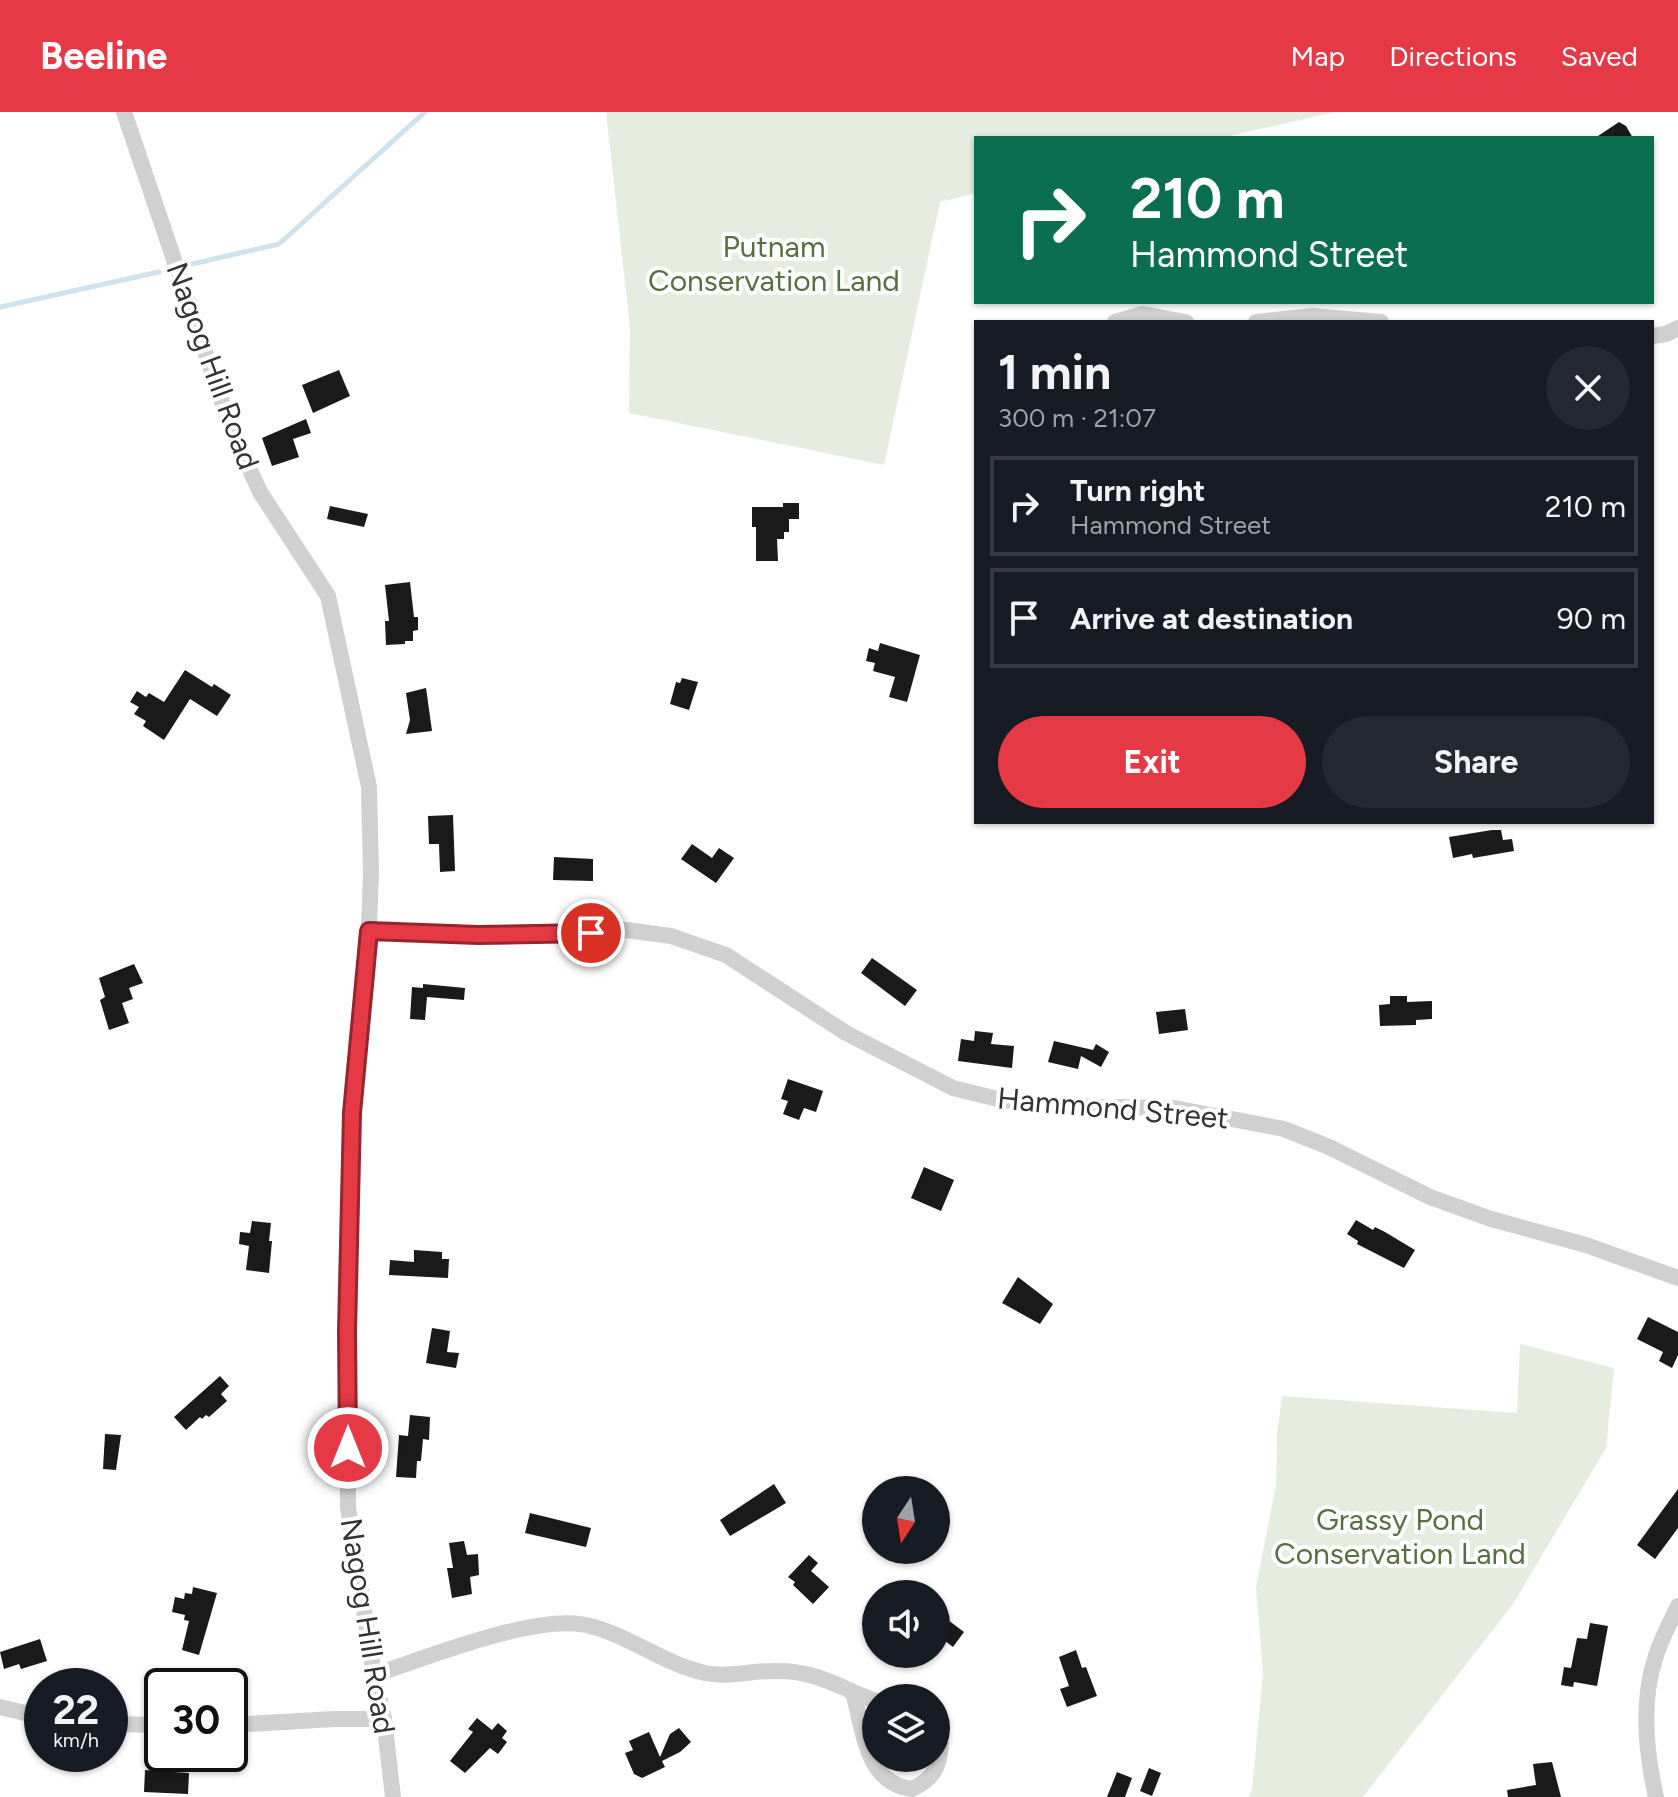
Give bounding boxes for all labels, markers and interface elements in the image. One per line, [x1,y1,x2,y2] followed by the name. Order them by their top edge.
[40,33,167,79] text: Beeline
[1291,39,1345,73] text: Map
[1389,39,1517,73] text: Directions
[1561,39,1638,73] text: Saved
[1130,165,1285,232] text: 210 m
[998,168,1102,272] icon: right
[648,228,900,299] park label: Putnam Conservation Land
[1130,233,1408,276] text: Hammond Street
[158,257,268,475] street label: Nagog Hill Road
[998,343,1111,401] text: 1 min
[1546,346,1630,430] button: close
[998,402,1156,434] text: 300 m · 21:07
[1070,472,1205,509] text: Turn right
[1002,484,1046,528] icon: right
[1545,488,1626,525] text: 210 m
[1070,509,1271,541] text: Hammond Street
[1002,596,1046,640] icon: arrive
[1070,600,1353,637] text: Arrive at destination
[1557,600,1626,637] text: 90 m
[998,716,1306,808] button: Exit
[1322,716,1630,808] button: Share
[557,899,625,967] pin
[569,911,613,955] icon: arrive
[996,1079,1230,1137] street label: Hammond Street
[306,1406,390,1490] position arrow
[862,1476,950,1564] north arrow
[862,1476,950,1772] map controls
[1274,1501,1526,1572] park label: Grassy Pond Conservation Land
[333,1516,403,1736] street label: Nagog Hill Road
[862,1580,950,1668] button: sound
[144,1668,248,1772] speed limit sign: 30
[862,1684,950,1772] button: layers
[53,1686,99,1734] text: 22
[53,1728,99,1752] text: km/h

